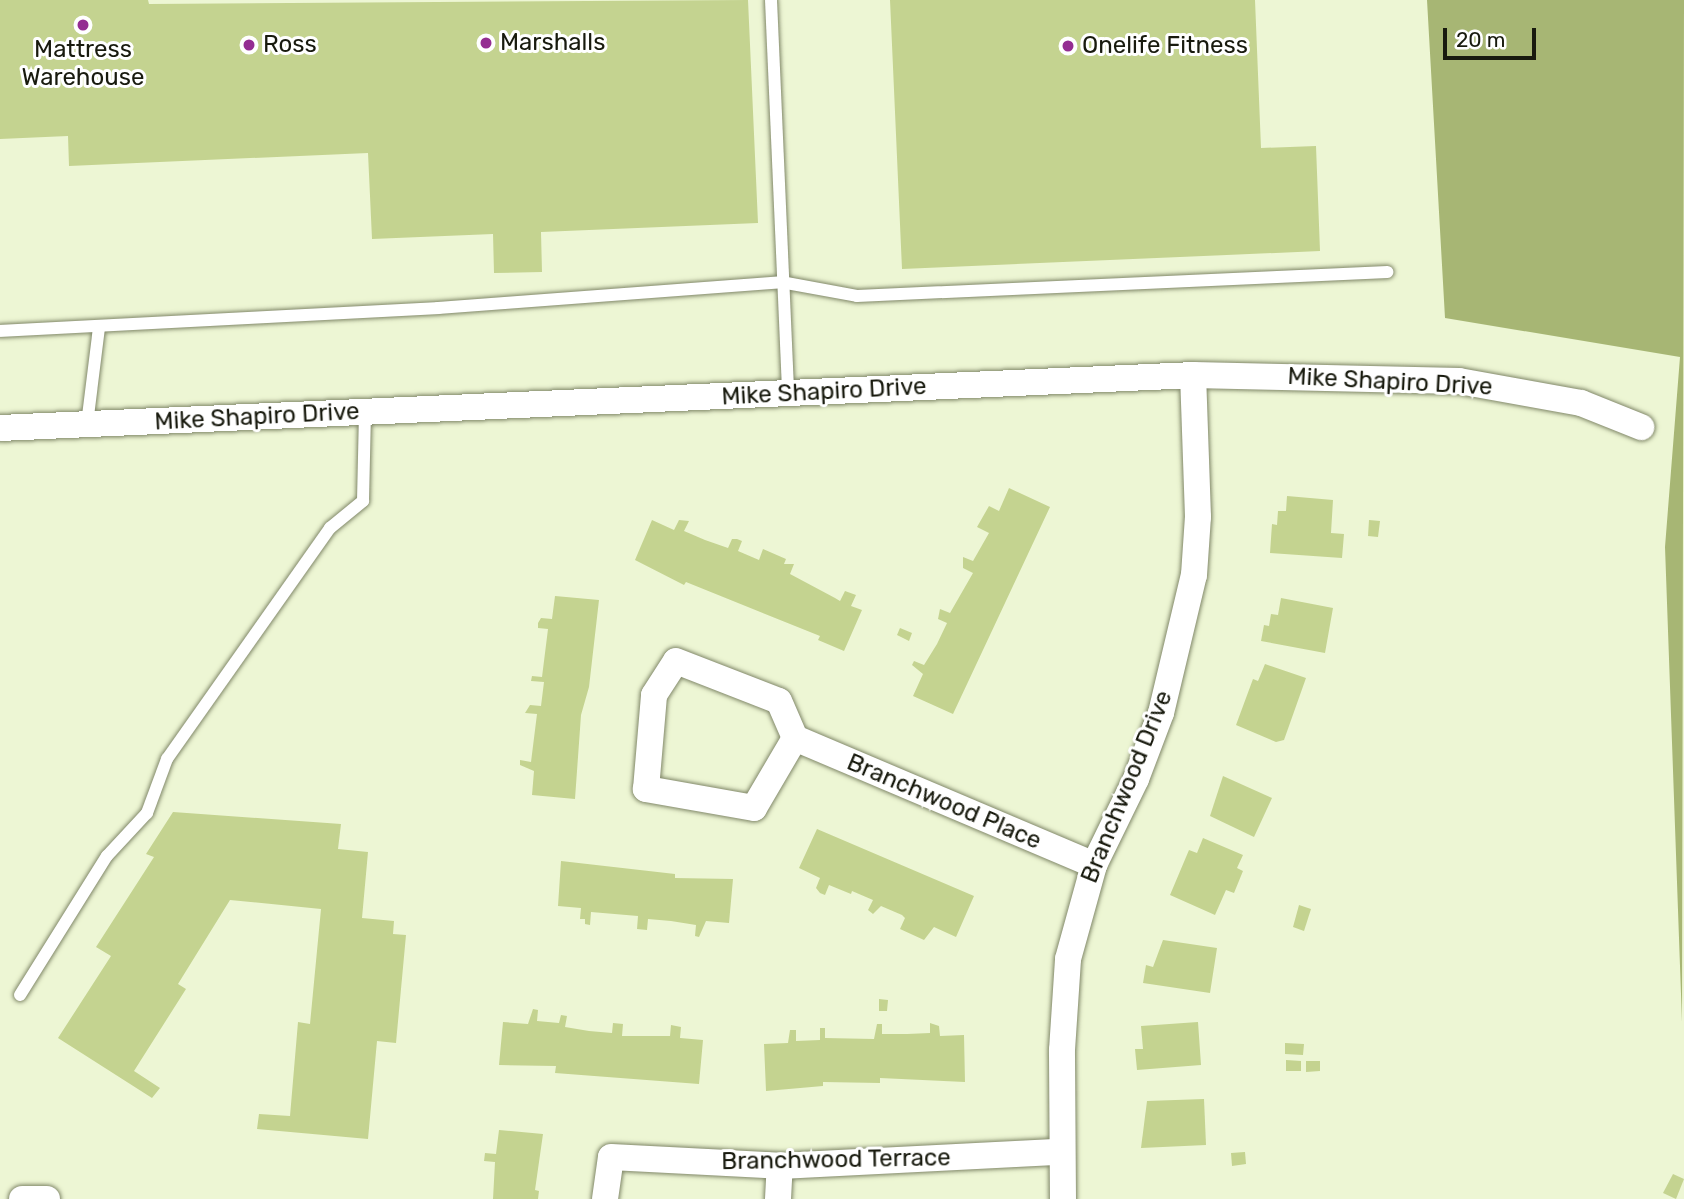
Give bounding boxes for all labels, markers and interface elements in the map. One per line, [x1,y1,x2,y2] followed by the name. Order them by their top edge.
[1446,14,1539,58] scale bar
[75,17,91,33] marker: Mattress Warehouse
[1456,27,1505,52] text: 20 m
[500,29,605,57] place label: Marshalls
[263,31,317,59] place label: Ross
[1082,32,1248,60] place label: Onelife Fitness
[478,35,494,51] marker: Marshalls
[22,36,144,92] place label: Mattress Warehouse
[241,37,257,53] marker: Ross
[1060,38,1076,54] marker: Onelife Fitness
[1287,362,1493,402] street label: Mike Shapiro Drive
[721,372,927,412] street label: Mike Shapiro Drive
[154,397,360,437] street label: Mike Shapiro Drive
[1075,687,1179,887] street label: Branchwood Drive
[843,748,1045,856] street label: Branchwood Place
[721,1144,951,1176] street label: Branchwood Terrace

